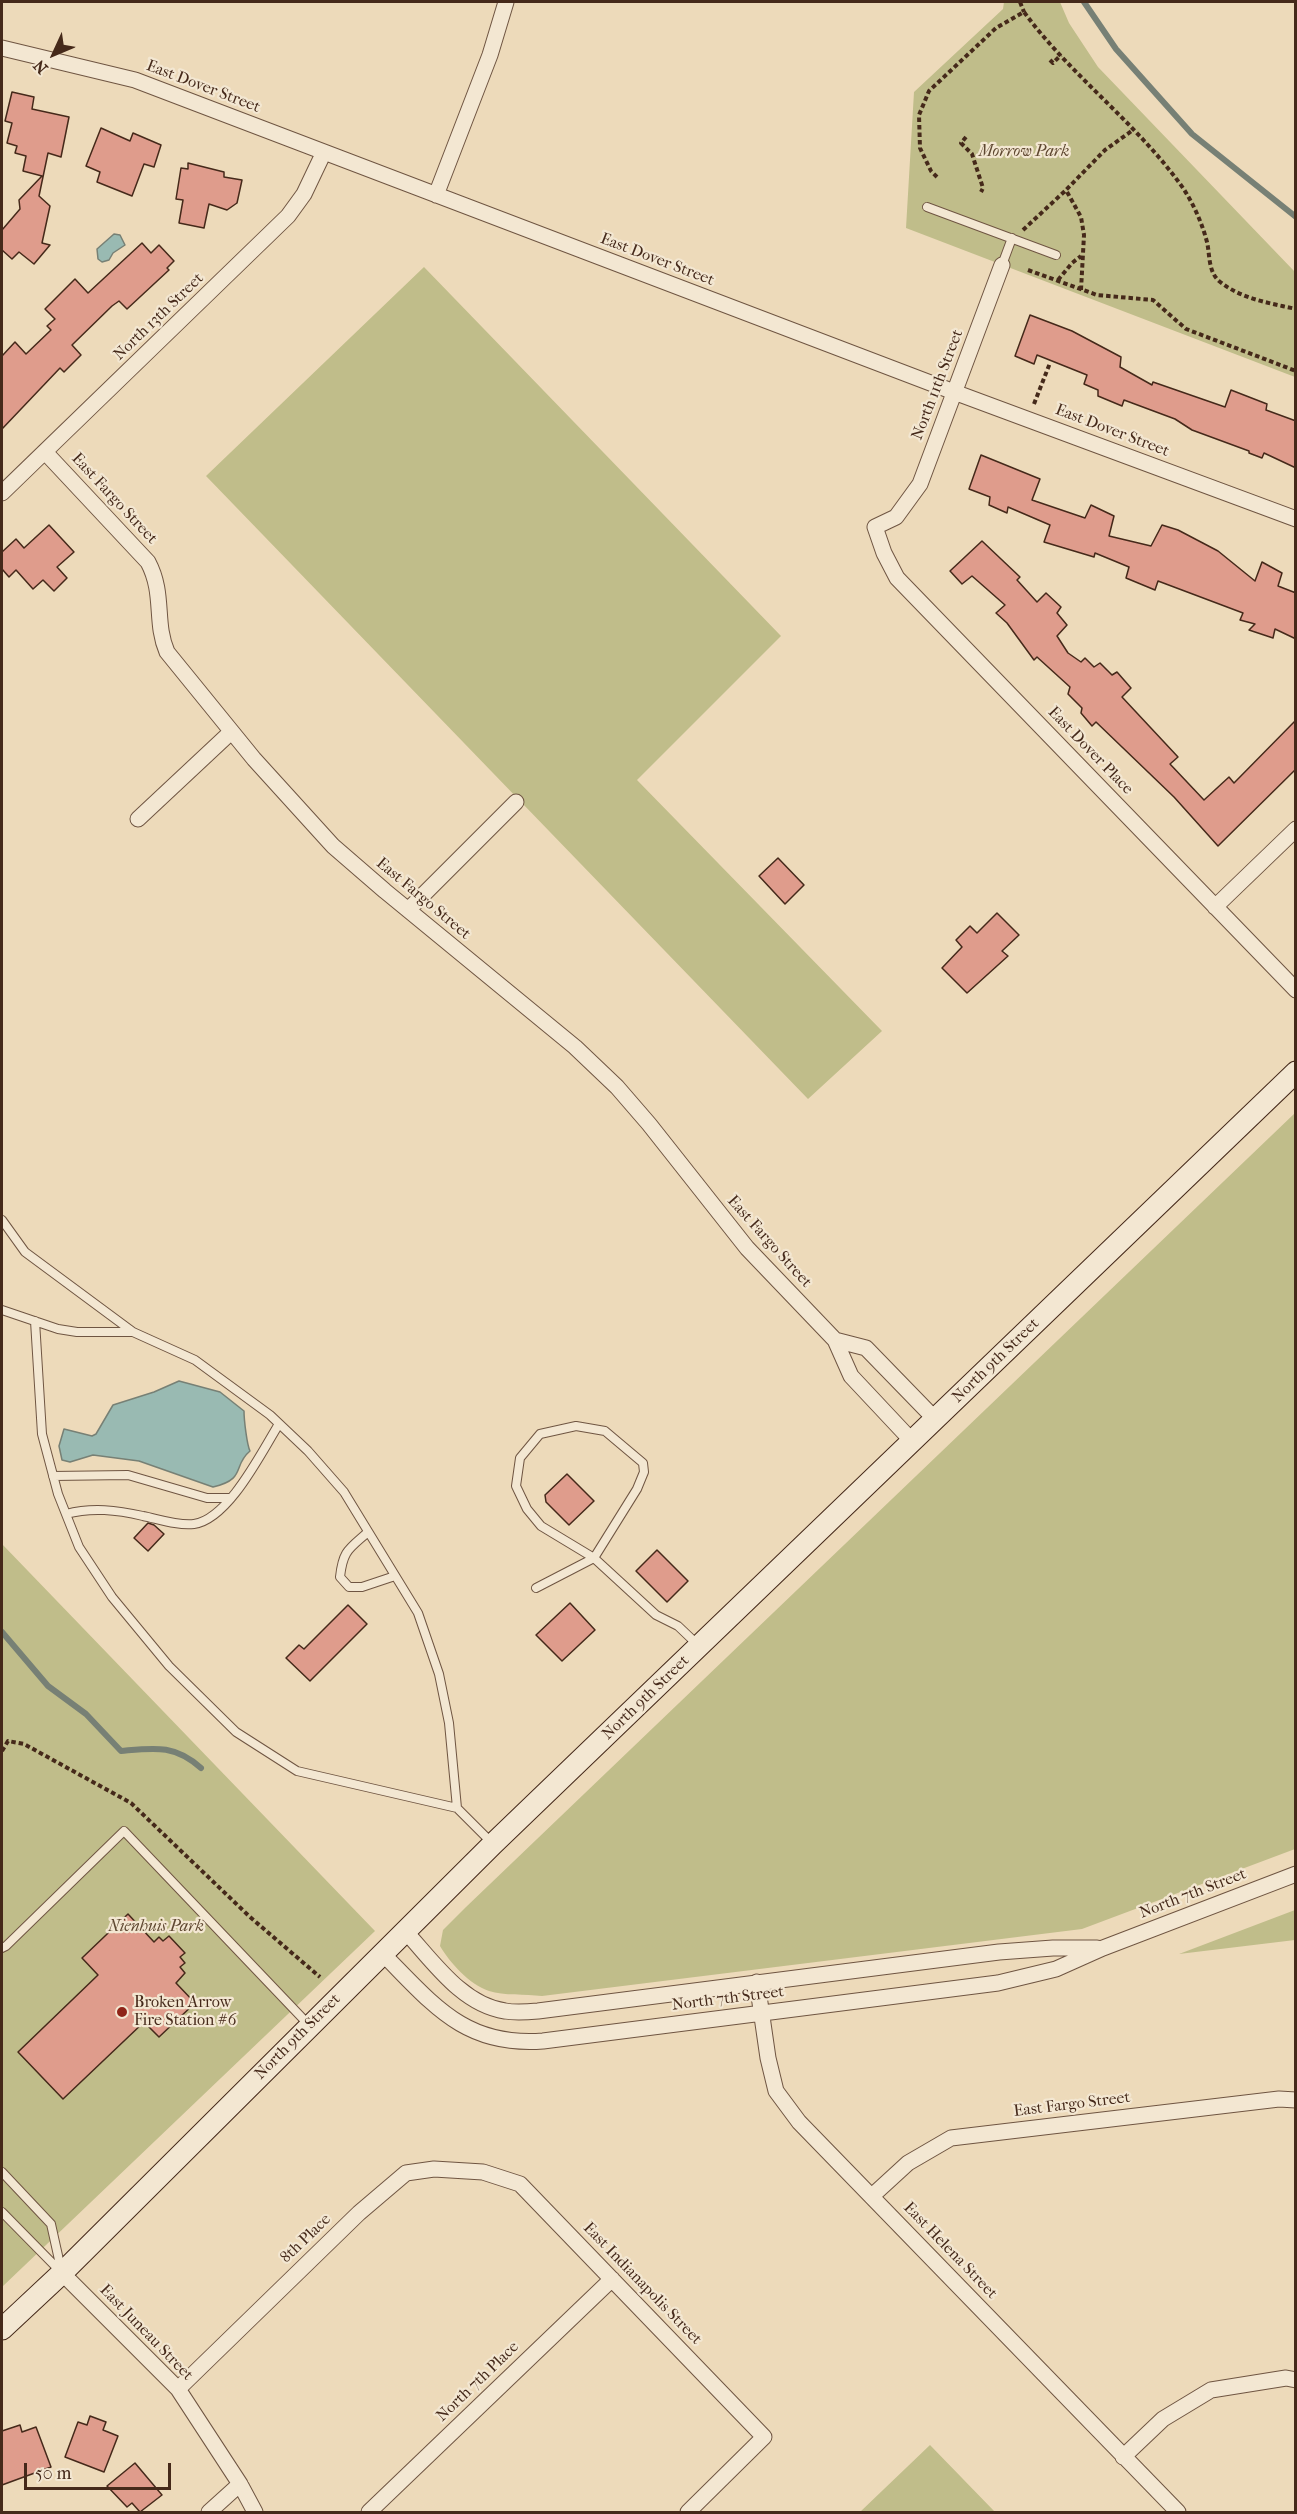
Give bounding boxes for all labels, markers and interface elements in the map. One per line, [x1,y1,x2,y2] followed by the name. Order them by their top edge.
[24,24,84,84] north arrow
[30,56,52,78] text: N
[143,56,263,118] street label: East Dover Street
[979,142,1069,162] park label: Morrow Park
[597,229,717,291] street label: East Dover Street
[110,269,208,365] street label: North 13th Street
[908,327,968,443] street label: North 11th Street
[1052,400,1172,462] street label: East Dover Street
[67,450,161,548] street label: East Fargo Street
[1043,703,1137,799] street label: East Dover Place
[372,854,474,944] street label: East Fargo Street
[723,1192,815,1292] street label: East Fargo Street
[948,1315,1044,1407] street label: North 9th Street
[598,1652,694,1744] street label: North 9th Street
[1137,1865,1249,1923] street label: North 7th Street
[108,1917,204,1937] park label: Nienhuis Park
[671,1983,785,2015] street label: North 7th Street
[251,1990,345,2084] street label: North 9th Street
[134,1993,237,2031] place label: Broken Arrow Fire Station #6
[115,2005,129,2019] marker: Broken Arrow Fire Station #6
[1013,2088,1131,2122] street label: East Fargo Street
[899,2199,1001,2303] street label: East Helena Street
[277,2210,335,2268] street label: 8th Place
[579,2219,705,2349] street label: East Indianapolis Street
[95,2281,197,2385] street label: East Juneau Street
[433,2338,523,2426] street label: North 7th Place
[27,2451,174,2489] scale bar
[35,2463,71,2484] text: 50 m

